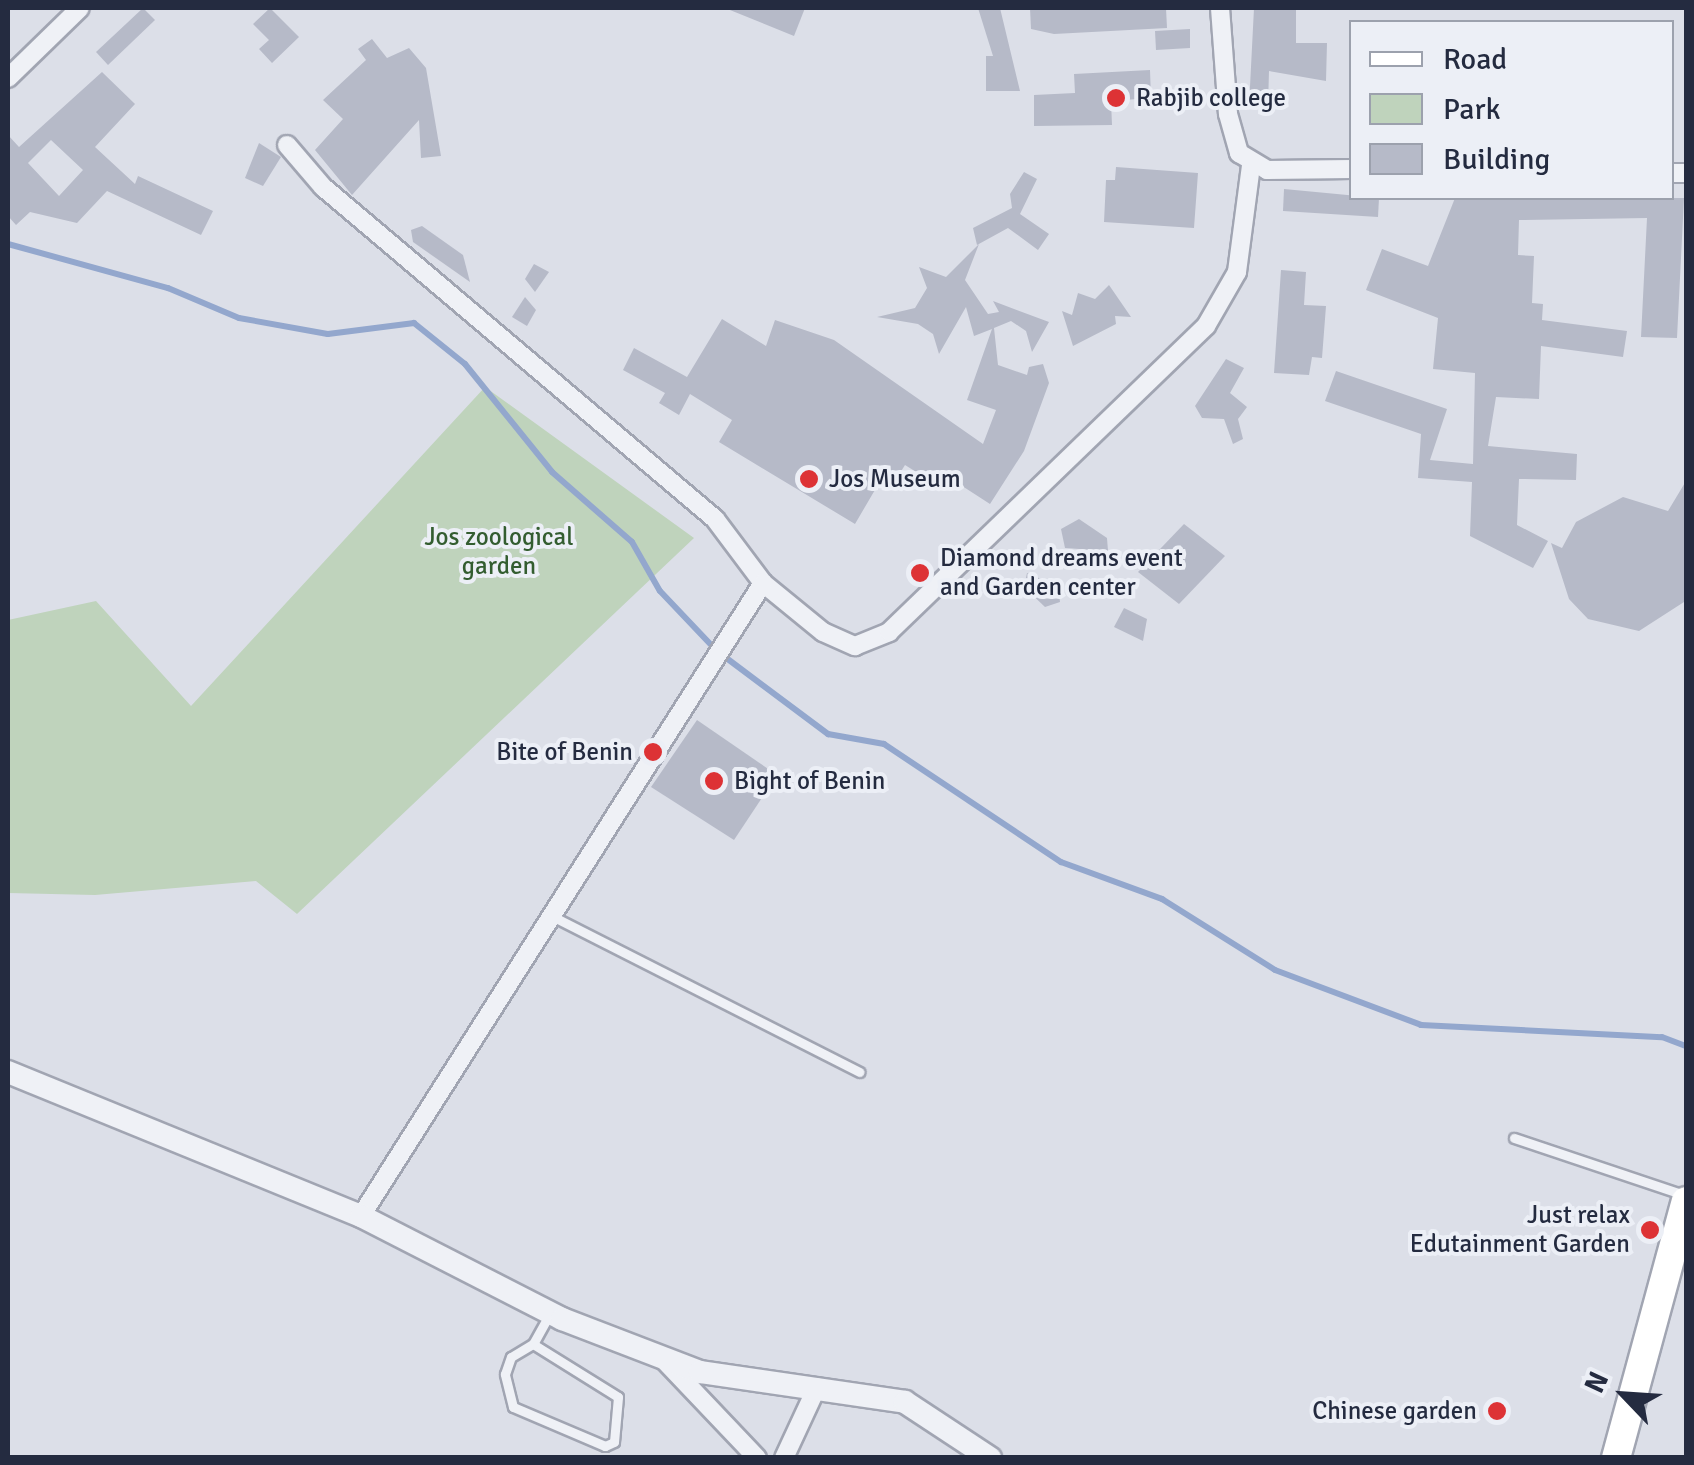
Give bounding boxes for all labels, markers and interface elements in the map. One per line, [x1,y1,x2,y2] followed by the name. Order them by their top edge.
[1349,20,1674,200] legend
[1443,41,1507,78] text: Road
[1136,83,1286,113] place label: Rabjib college
[1105,87,1127,109] marker: Rabjib college
[1443,91,1501,128] text: Park
[1443,141,1550,178] text: Building
[829,464,961,494] place label: Jos Museum
[798,468,820,490] marker: Jos Museum
[424,523,574,582] park label: Jos zoological garden
[940,544,1183,603] place label: Diamond dreams event and Garden center
[909,562,931,584] marker: Diamond dreams event and Garden center
[496,737,633,767] place label: Bite of Benin
[642,741,664,763] marker: Bite of Benin
[734,766,885,796] place label: Bight of Benin
[703,770,725,792] marker: Bight of Benin
[1410,1201,1630,1260] place label: Just relax Edutainment Garden
[1639,1219,1661,1241] marker: Just relax Edutainment Garden
[1574,1345,1674,1445] north arrow
[1577,1366,1616,1398] text: N
[1312,1396,1477,1426] place label: Chinese garden
[1486,1400,1508,1422] marker: Chinese garden

